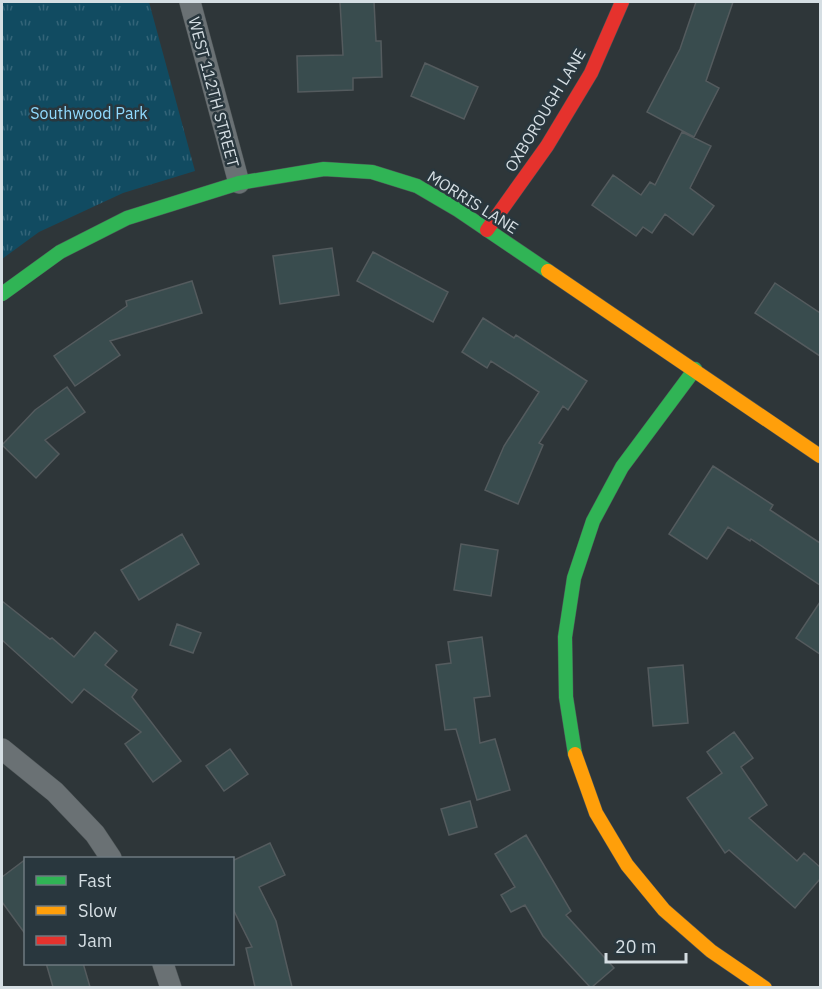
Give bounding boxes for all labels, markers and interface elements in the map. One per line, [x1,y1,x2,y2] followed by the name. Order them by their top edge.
[184,15,244,169] street label: WEST 112TH STREET
[500,45,590,175] street label: OXBOROUGH LANE
[30,103,148,123] park label: Southwood Park
[424,166,522,238] street label: MORRIS LANE
[24,857,234,965] legend
[78,869,112,892] text: Fast
[78,899,117,922] text: Slow
[606,926,686,964] scale bar
[78,929,113,952] text: Jam
[615,935,657,958] text: 20 m

